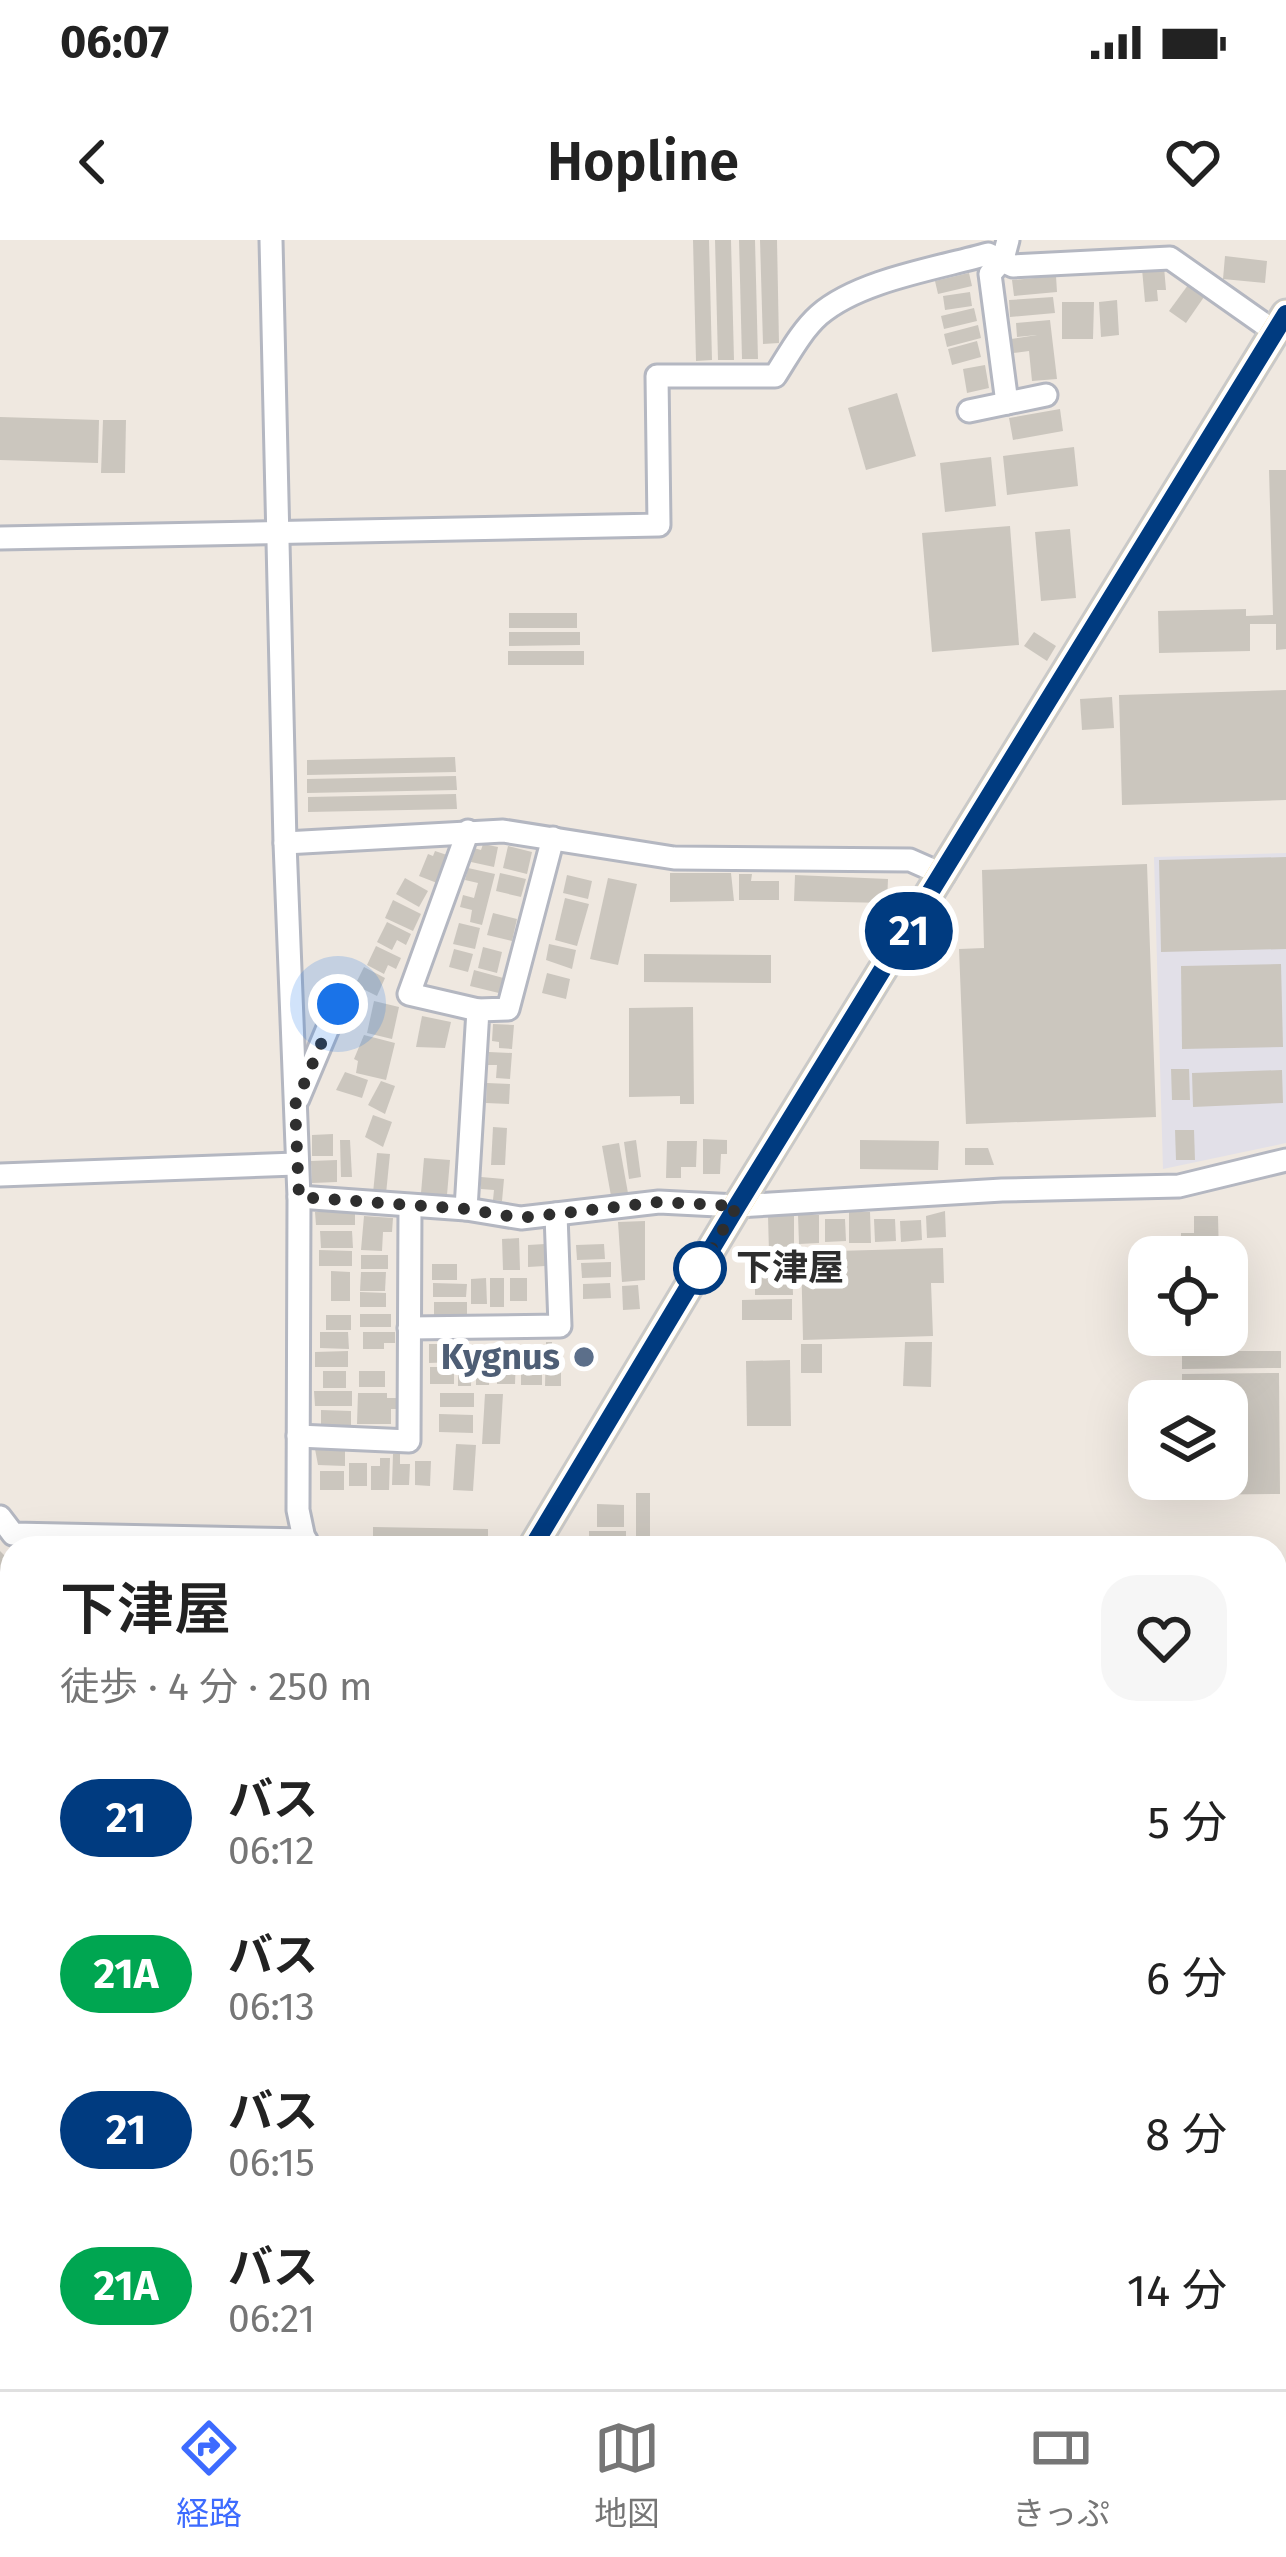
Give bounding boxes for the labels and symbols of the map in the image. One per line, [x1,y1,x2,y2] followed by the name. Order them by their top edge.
[855,892,963,970] line badge: 21
[308,974,368,1034] your location
[675,1243,725,1293] marker: 下津屋
[736,1246,844,1290] place label: 下津屋
[441,1335,560,1379] place label: Kygnus
[571,1344,597,1370] marker: Kygnus

